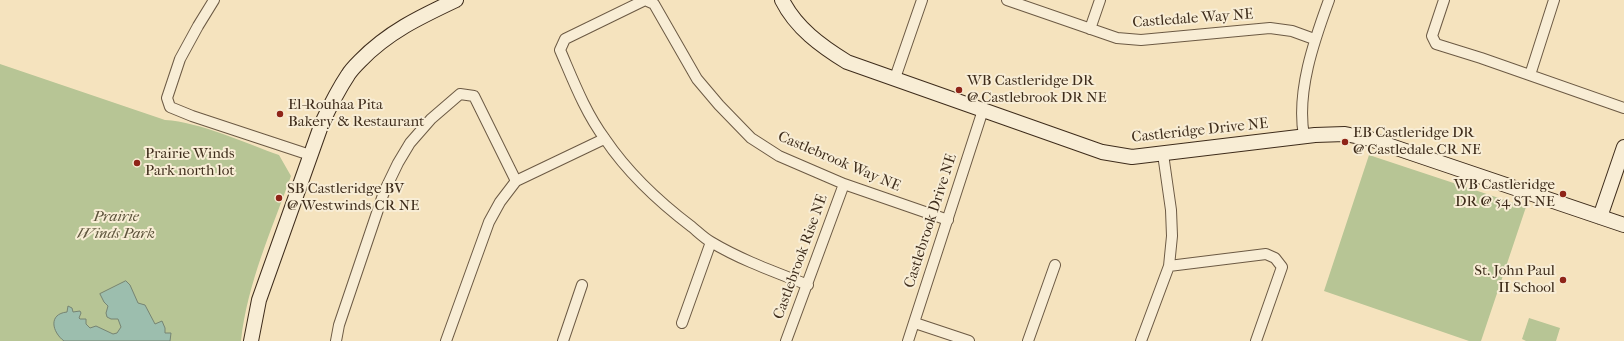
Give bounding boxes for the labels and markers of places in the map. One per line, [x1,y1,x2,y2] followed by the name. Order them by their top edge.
[967,72,1107,107] place label: WB Castleridge DR @ Castlebrook DR NE
[954,85,964,95] marker: WB Castleridge DR @ Castlebrook DR NE
[288,96,424,131] place label: El-Rouhaa Pita Bakery & Restaurant
[275,109,285,119] marker: El-Rouhaa Pita Bakery & Restaurant
[1353,124,1481,159] place label: EB Castleridge DR @ Castledale CR NE
[1340,137,1350,147] marker: EB Castleridge DR @ Castledale CR NE
[145,145,235,180] place label: Prairie Winds Park north lot
[132,158,142,168] marker: Prairie Winds Park north lot
[1454,176,1555,211] place label: WB Castleridge DR @ 54 ST NE
[287,180,419,215] place label: SB Castleridge BV @ Westwinds CR NE
[1558,189,1568,199] marker: WB Castleridge DR @ 54 ST NE
[274,193,284,203] marker: SB Castleridge BV @ Westwinds CR NE
[1474,262,1555,297] place label: St. John Paul II School
[1558,275,1568,285] marker: St. John Paul II School

